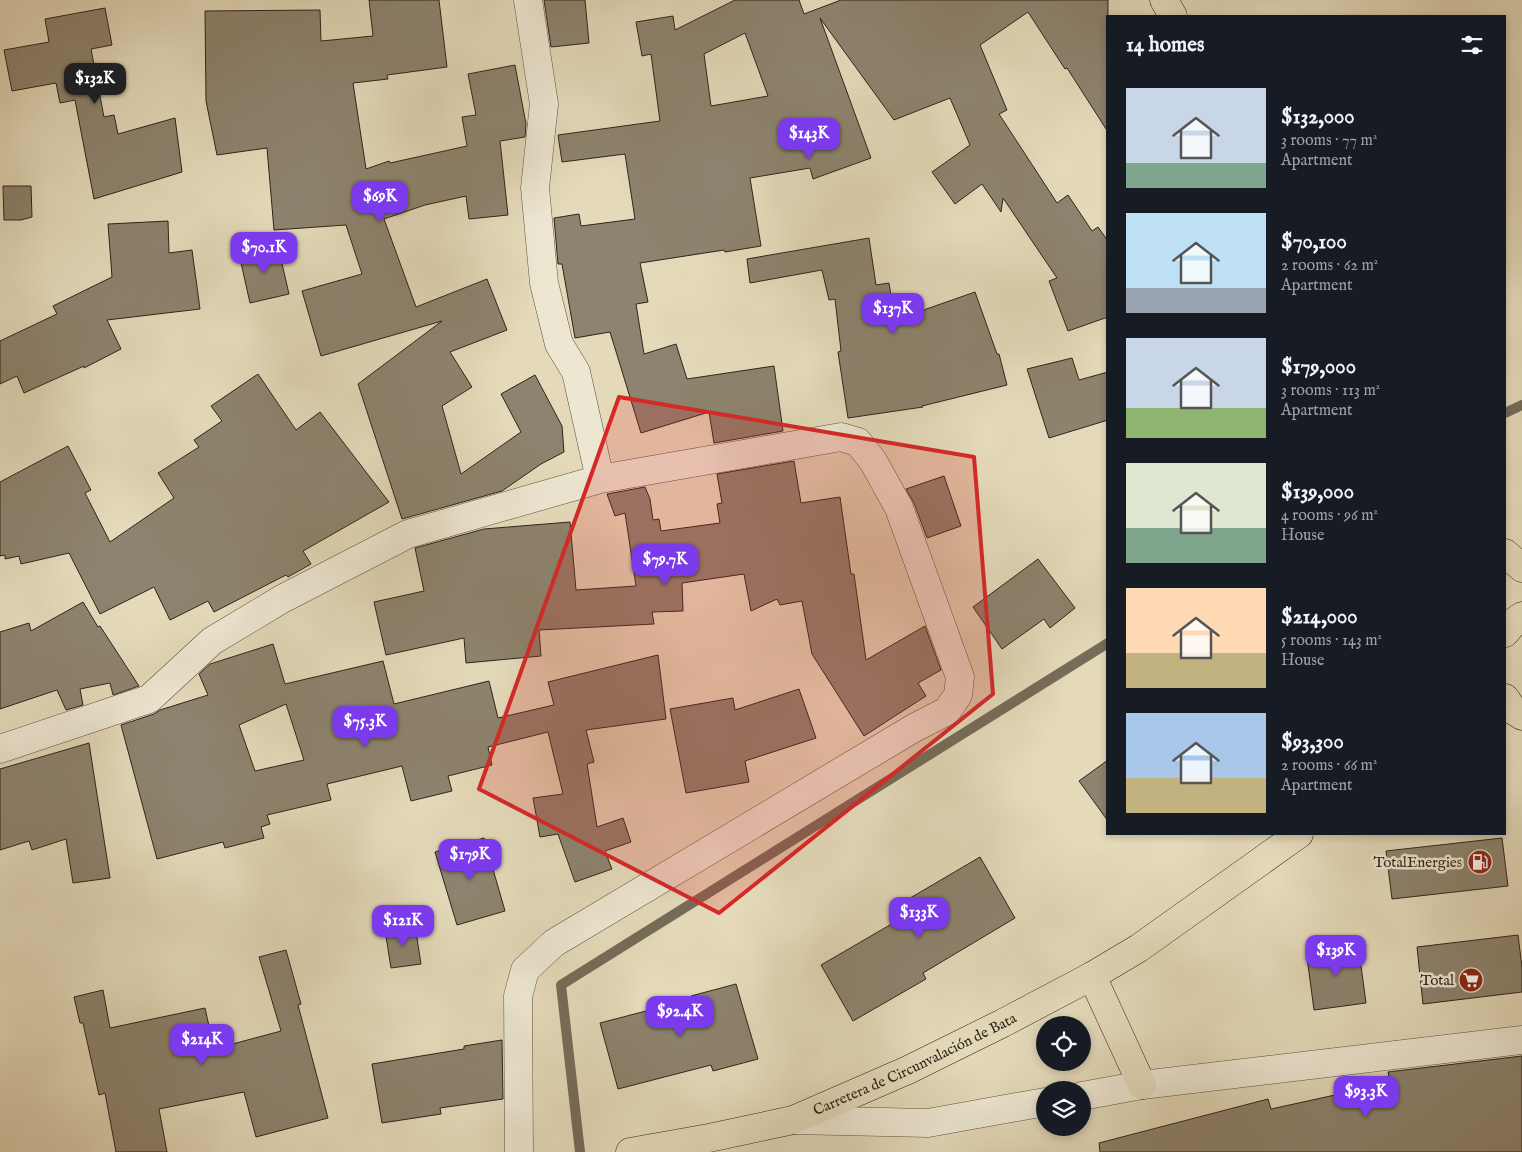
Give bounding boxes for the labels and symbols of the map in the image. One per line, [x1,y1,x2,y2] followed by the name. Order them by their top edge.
[60,62,130,105] pin: $132K
[774,118,844,160] pin: $143K
[350,180,410,223] pin: $69K
[223,232,305,274] pin: $70.1K
[858,292,928,335] pin: $137K
[624,544,706,586] pin: $79.7K
[324,706,406,748] pin: $75.3K
[435,838,505,881] pin: $179K
[1467,849,1493,875] fuel station icon: TotalEnergies
[1374,853,1462,872] place label: TotalEnergies
[884,896,954,939] pin: $133K
[368,904,438,947] pin: $121K
[1301,934,1371,977] pin: $139K
[1458,967,1484,993] supermarket icon: Total
[1421,971,1455,990] place label: Total
[639,996,721,1038] pin: $92.4K
[810,1008,1020,1120] street label: Carretera de Circunvalación de Bata
[167,1024,237,1066] pin: $214K
[1325,1076,1407,1118] pin: $93.3K

